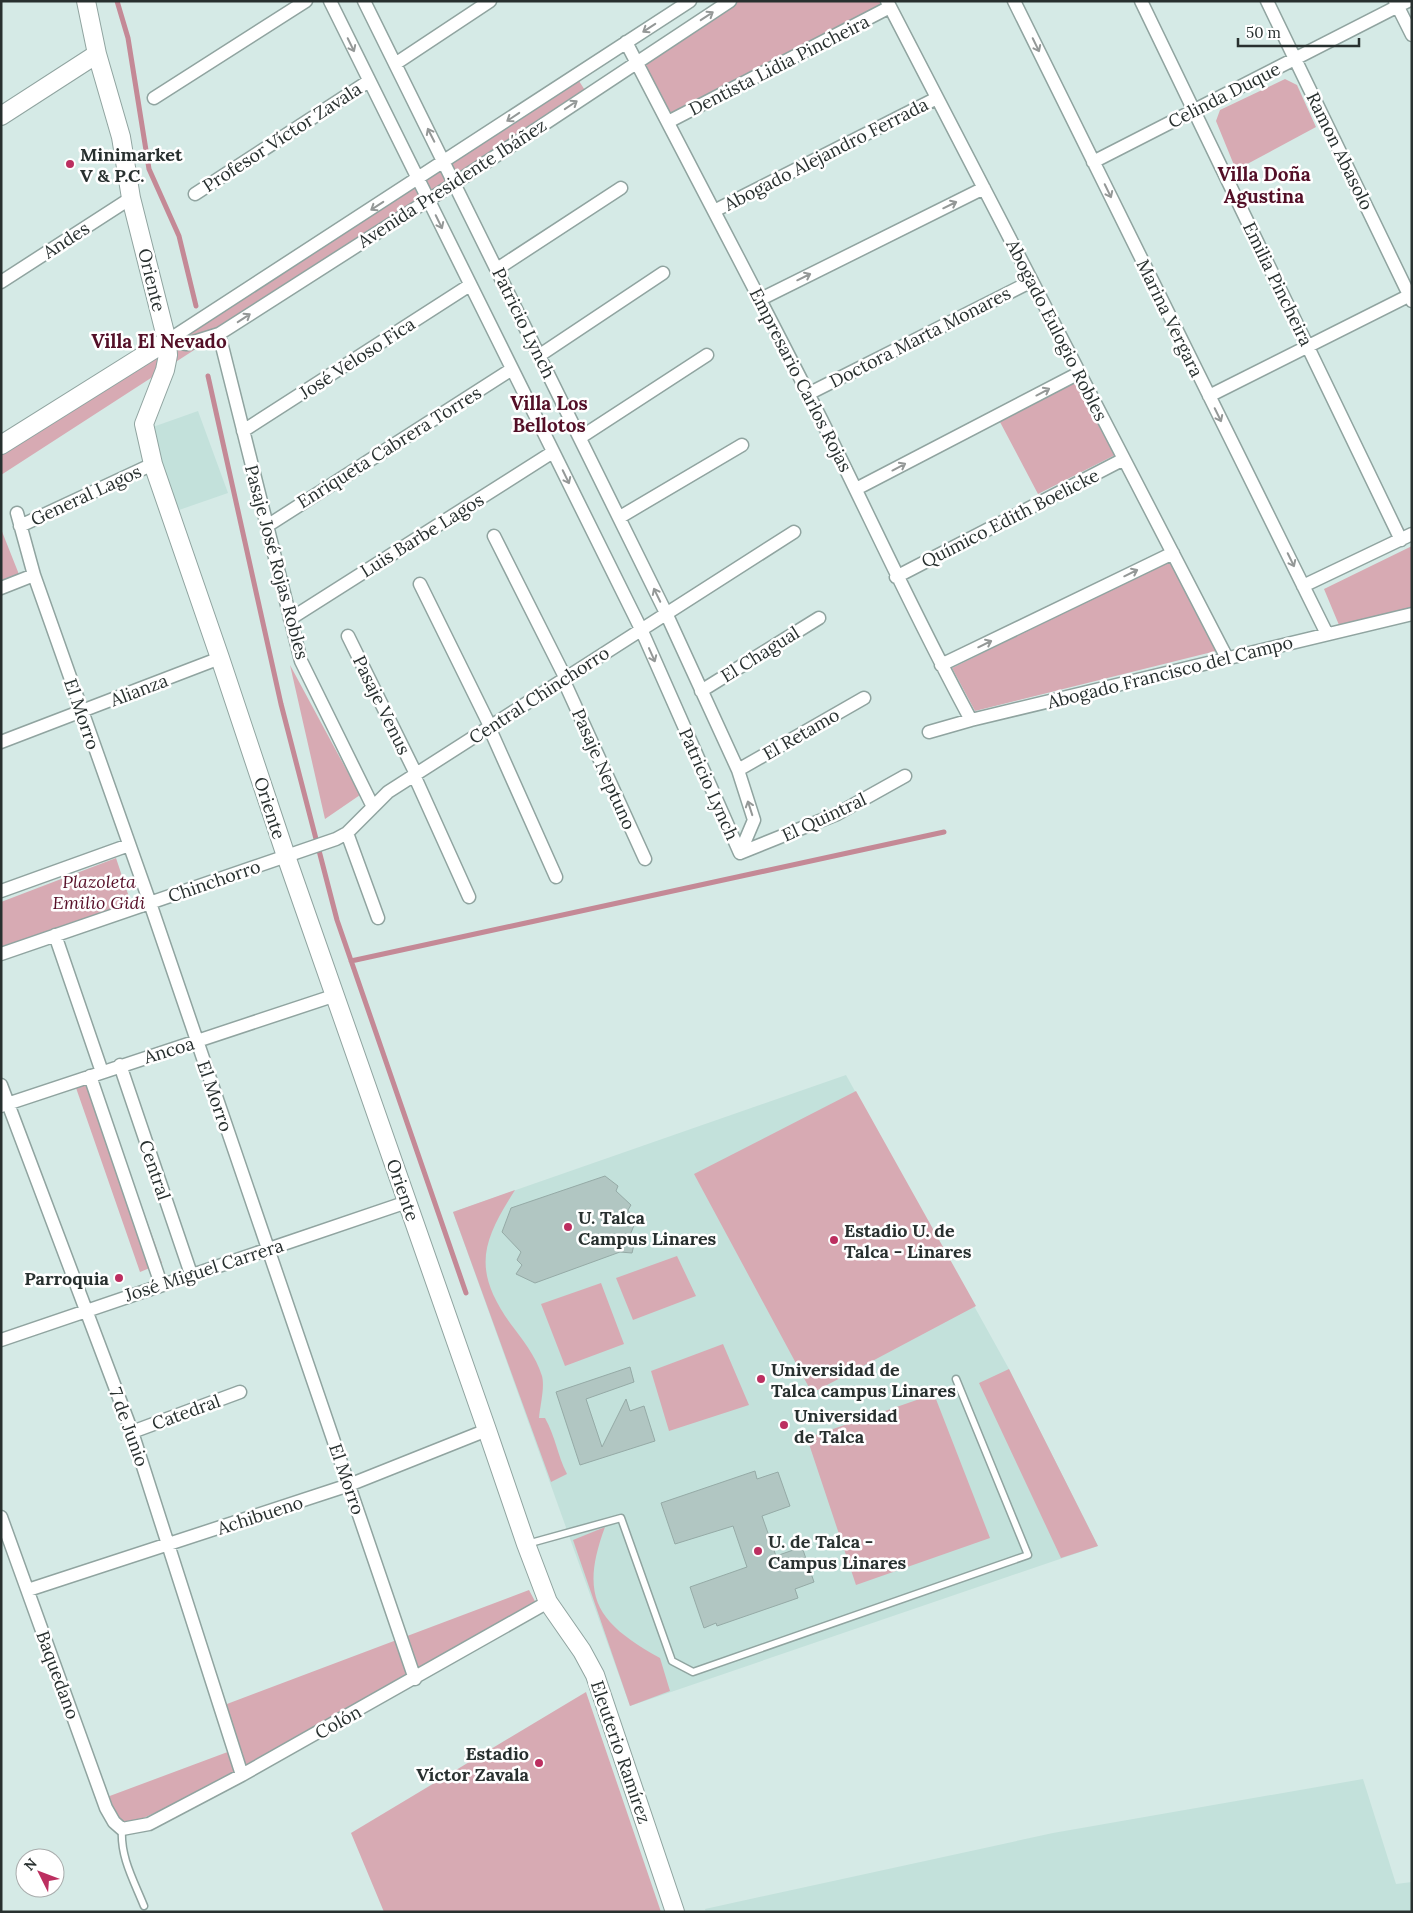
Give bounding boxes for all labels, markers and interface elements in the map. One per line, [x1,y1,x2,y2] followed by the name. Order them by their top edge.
[685,9,873,121] street label: Dentista Lidia Pincheira
[700,11,714,21] one-way arrow
[1238,15,1359,47] scale bar
[642,22,656,33] one-way arrow
[1246,23,1281,42] text: 50 m
[347,37,356,52] one-way arrow
[1032,37,1041,52] one-way arrow
[1164,57,1284,133] street label: Celinda Duque
[198,77,366,197] street label: Profesor Víctor Zavala
[1302,88,1378,214] street label: Ramon Abasolo
[719,92,932,216] street label: Abogado Alejandro Ferrada
[564,100,578,110] one-way arrow
[507,112,521,122] one-way arrow
[352,113,551,253] street label: Avenida Presidente Ibáñez
[426,128,436,143] one-way arrow
[80,143,183,187] place label: Minimarket V & P.C.
[64,158,76,170] marker: Minimarket V & P.C.
[1217,162,1311,208] district label: Villa Doña Agustina
[1103,183,1113,198] one-way arrow
[942,200,957,209] one-way arrow
[371,201,385,211] one-way arrow
[435,214,444,229] one-way arrow
[37,216,94,264] street label: Andes
[1238,218,1318,350] street label: Emilia Pincheira
[1001,235,1113,425] street label: Abogado Eulogio Robles
[133,246,171,314] street label: Oriente
[1132,255,1208,381] street label: Marina Vergara
[487,264,561,382] street label: Patricio Lynch
[796,272,811,281] one-way arrow
[826,281,1014,393] street label: Doctora Marta Monares
[745,284,857,476] street label: Empresario Carlos Rojas
[294,312,419,405] street label: José Veloso Fica
[237,313,251,323] one-way arrow
[91,329,227,353] district label: Villa El Nevado
[293,381,485,513] street label: Enriqueta Cabrera Torres
[1035,387,1050,396] one-way arrow
[510,391,588,437] district label: Villa Los Bellotos
[1214,407,1224,422] one-way arrow
[27,459,145,531] street label: General Lagos
[240,462,314,662] street label: Pasaje José Rojas Robles
[891,462,906,471] one-way arrow
[917,463,1103,573] street label: Químico Edith Boelicke
[561,469,571,484] one-way arrow
[356,488,488,582] street label: Luis Barbe Lagos
[1286,552,1296,567] one-way arrow
[1123,568,1138,577] one-way arrow
[652,588,661,603] one-way arrow
[716,621,804,687] street label: El Chagual
[1044,630,1295,714] street label: Abogado Francisco del Campo
[977,639,992,648] one-way arrow
[464,641,614,749] street label: Central Chinchorro
[648,647,658,662] one-way arrow
[348,652,416,758] street label: Pasaje Venus
[106,669,171,712] street label: Alianza
[59,675,105,753] street label: El Morro
[759,703,843,765] street label: El Retamo
[567,705,641,833] street label: Pasaje Neptuno
[674,724,744,844] street label: Patricio Lynch
[249,774,291,842] street label: Oriente
[778,787,870,847] street label: El Quintral
[745,800,755,816] one-way arrow
[165,854,263,908] street label: Chinchorro
[53,870,146,914] park label: Plazoleta Emilio Gidi
[140,1031,197,1069] street label: Ancoa
[192,1057,238,1135] street label: El Morro
[134,1137,176,1203] street label: Central
[382,1156,424,1224] street label: Oriente
[578,1206,717,1250] place label: U. Talca Campus Linares
[844,1219,972,1263] place label: Estadio U. de Talca - Linares
[562,1221,574,1233] marker: U. Talca Campus Linares
[121,1233,286,1307] street label: José Miguel Carrera
[828,1234,840,1246] marker: Estadio U. de Talca - Linares
[24,1267,110,1290] place label: Parroquia
[113,1272,125,1284] marker: Parroquia
[771,1358,956,1402] place label: Universidad de Talca campus Linares
[755,1373,767,1385] marker: Universidad de Talca campus Linares
[104,1384,154,1470] street label: 7 de Junio
[149,1389,223,1435] street label: Catedral
[794,1404,898,1448] place label: Universidad de Talca
[778,1419,790,1431] marker: Universidad de Talca
[324,1440,370,1518] street label: El Morro
[213,1490,306,1540] street label: Achibueno
[768,1530,907,1574] place label: U. de Talca - Campus Linares
[752,1545,764,1557] marker: U. de Talca - Campus Linares
[31,1628,85,1722] street label: Baquedano
[586,1677,656,1827] street label: Eleuterio Ramírez
[311,1700,365,1744] street label: Colón
[416,1742,530,1786] place label: Estadio Víctor Zavala
[533,1757,545,1769] marker: Estadio Víctor Zavala
[15,1848,65,1898] north arrow
[20,1854,41,1874] text: N

